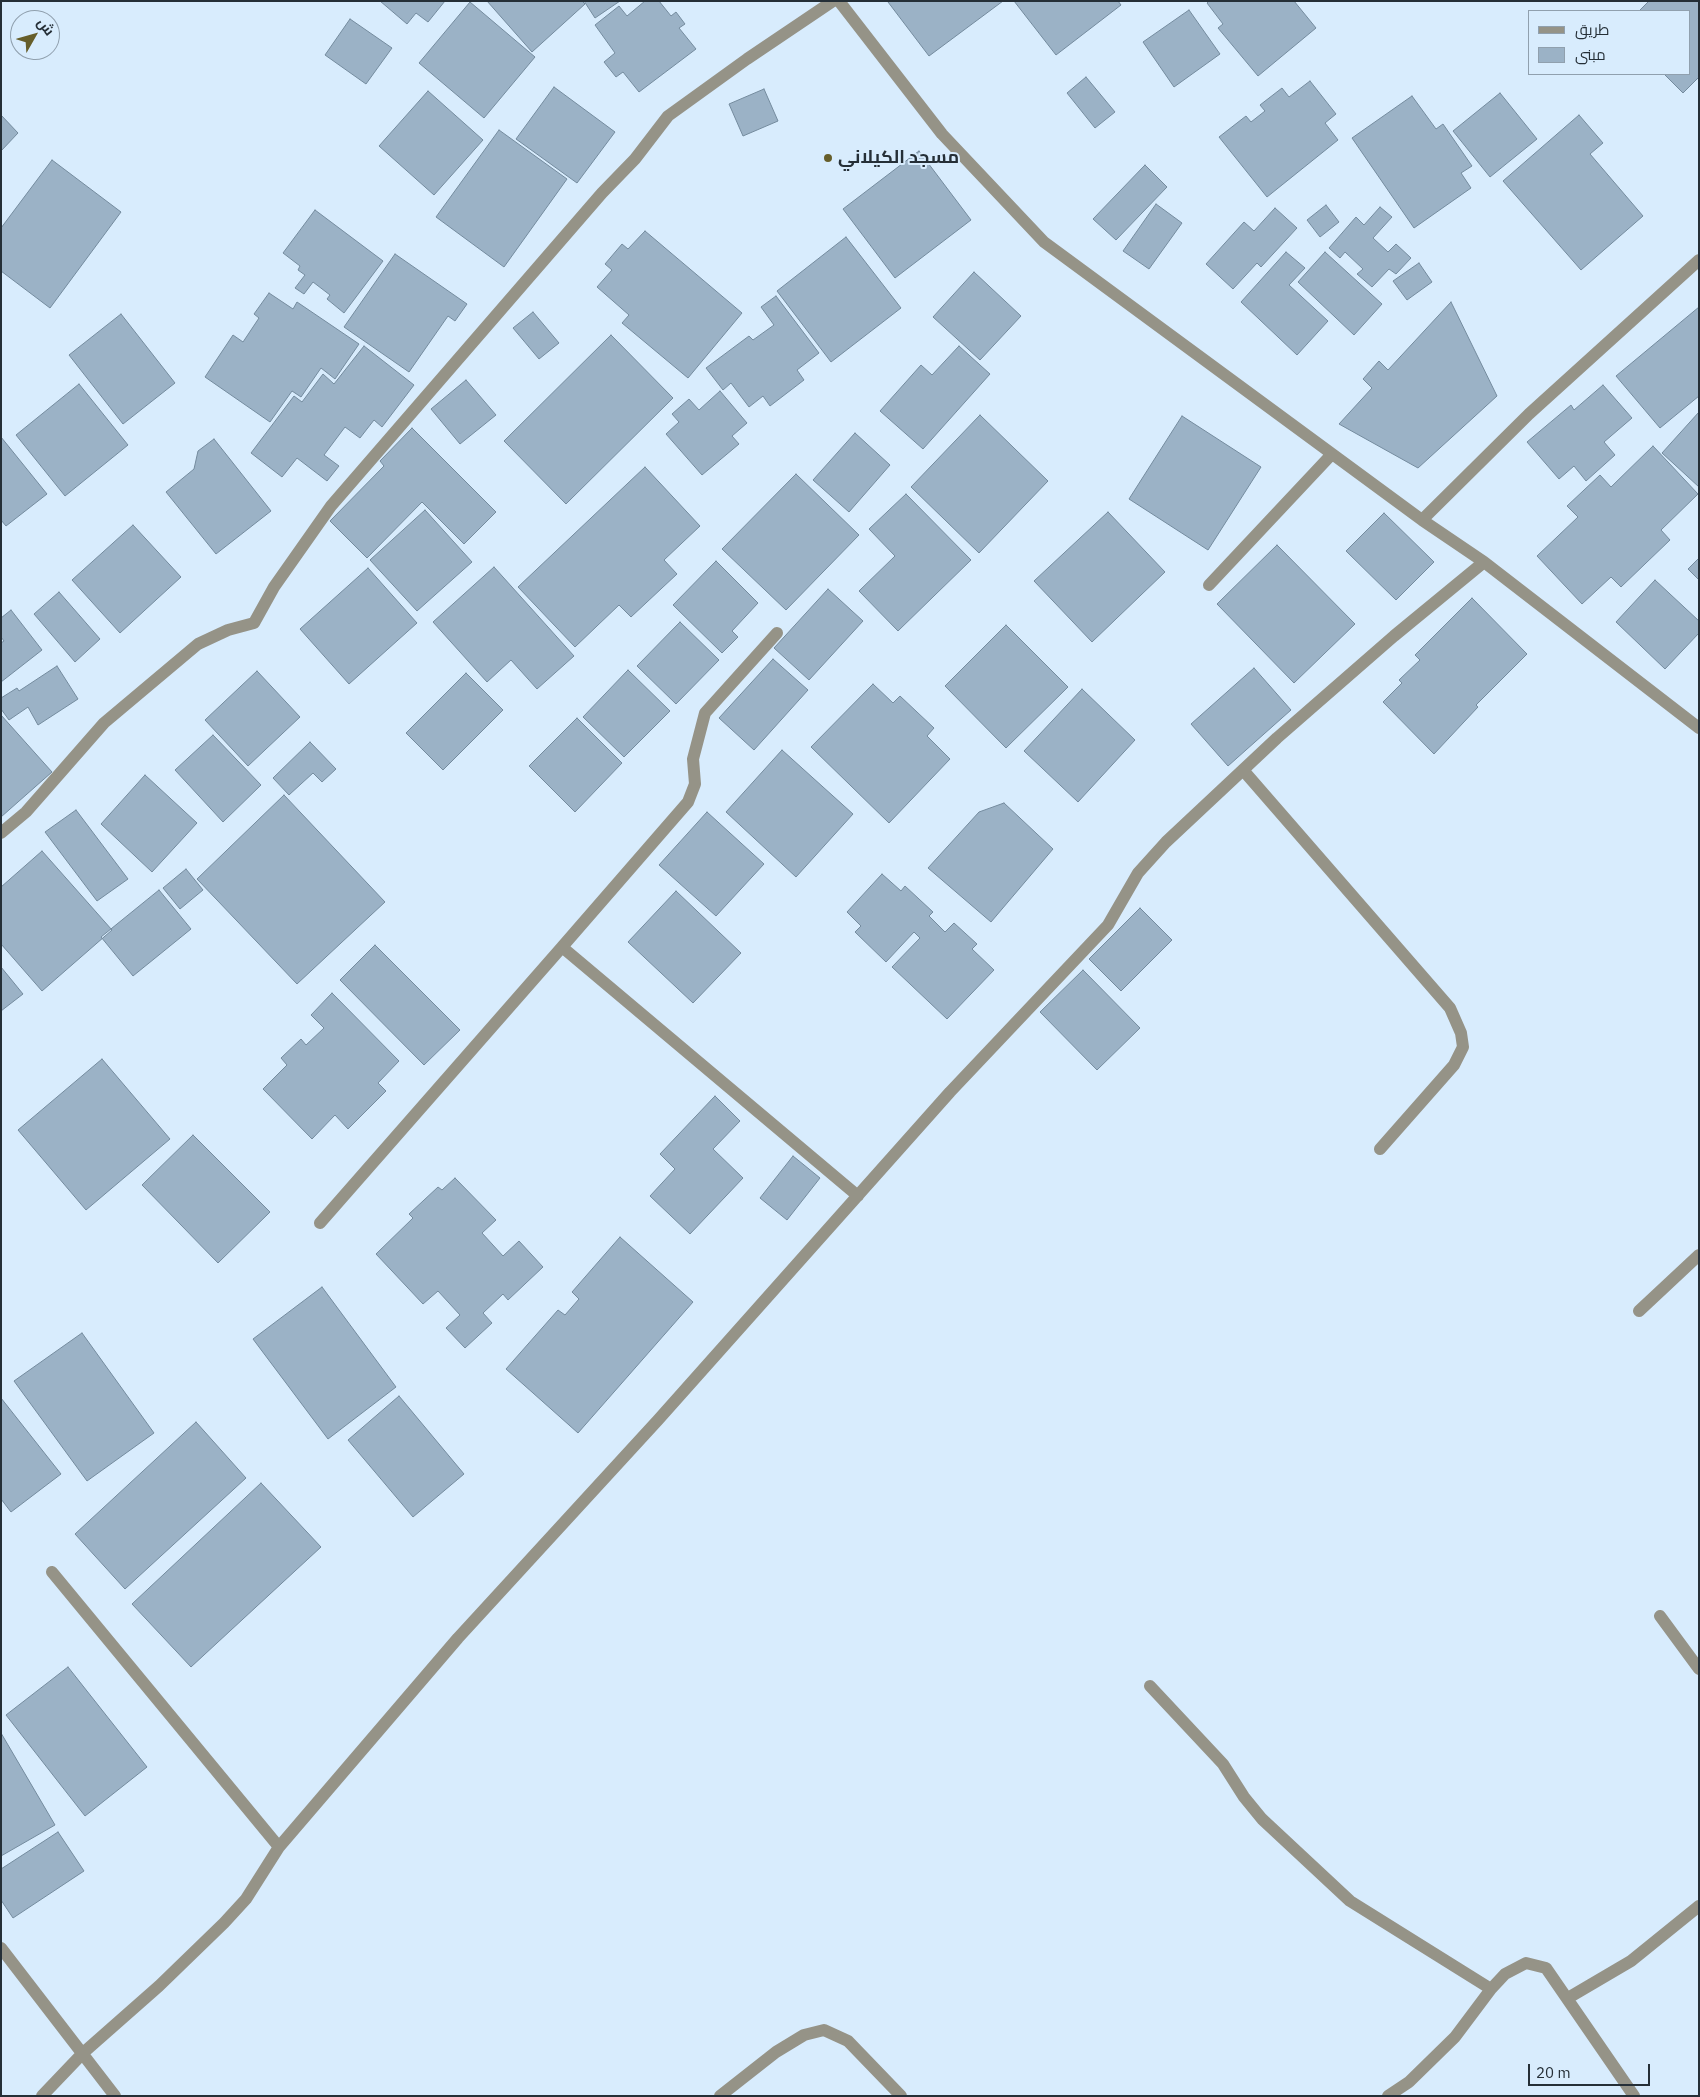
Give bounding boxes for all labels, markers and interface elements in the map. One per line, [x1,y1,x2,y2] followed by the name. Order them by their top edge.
[10,10,60,60] north arrow
[1528,10,1690,75] legend
[33,14,59,39] text: ش
[1575,20,1609,39] text: طريق
[1575,45,1606,64] text: مبنى
[838,147,959,169] place label: مسجد الكيلاني
[822,152,834,164] marker: مسجد الكيلاني
[1530,2054,1652,2086] scale bar
[1536,2063,1571,2082] text: 20 m

